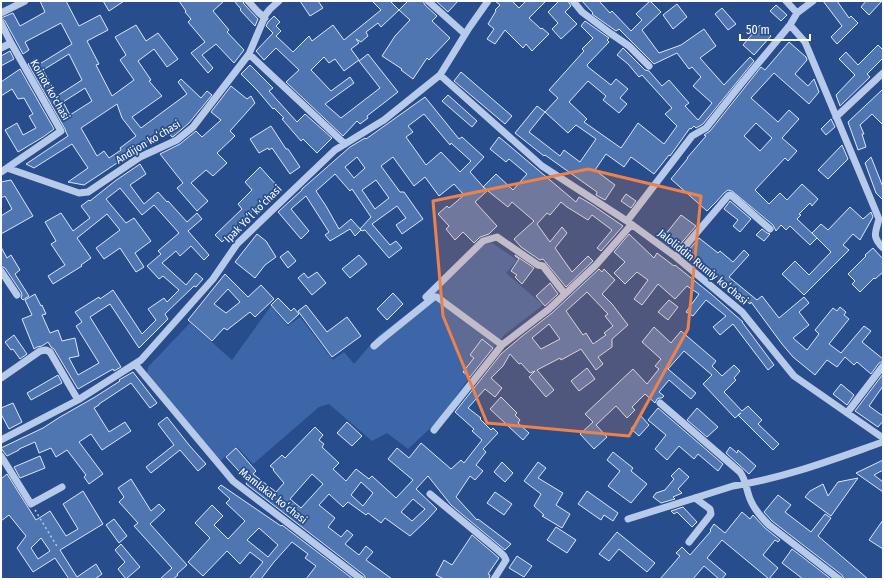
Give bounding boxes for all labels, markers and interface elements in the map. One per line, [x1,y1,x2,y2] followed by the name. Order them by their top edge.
[740,16,810,42] scale bar
[746,23,770,37] text: 50 m
[27,57,73,123] street label: Koinot ko'chasi
[113,117,183,166] street label: Andijon koʻchasi
[222,182,285,245] street label: Ipak Yoʻl koʻchasi
[655,227,751,307] street label: Jaloliddin Rumiy koʻchasi
[236,465,310,527] street label: Mamlakat koʻchasi

